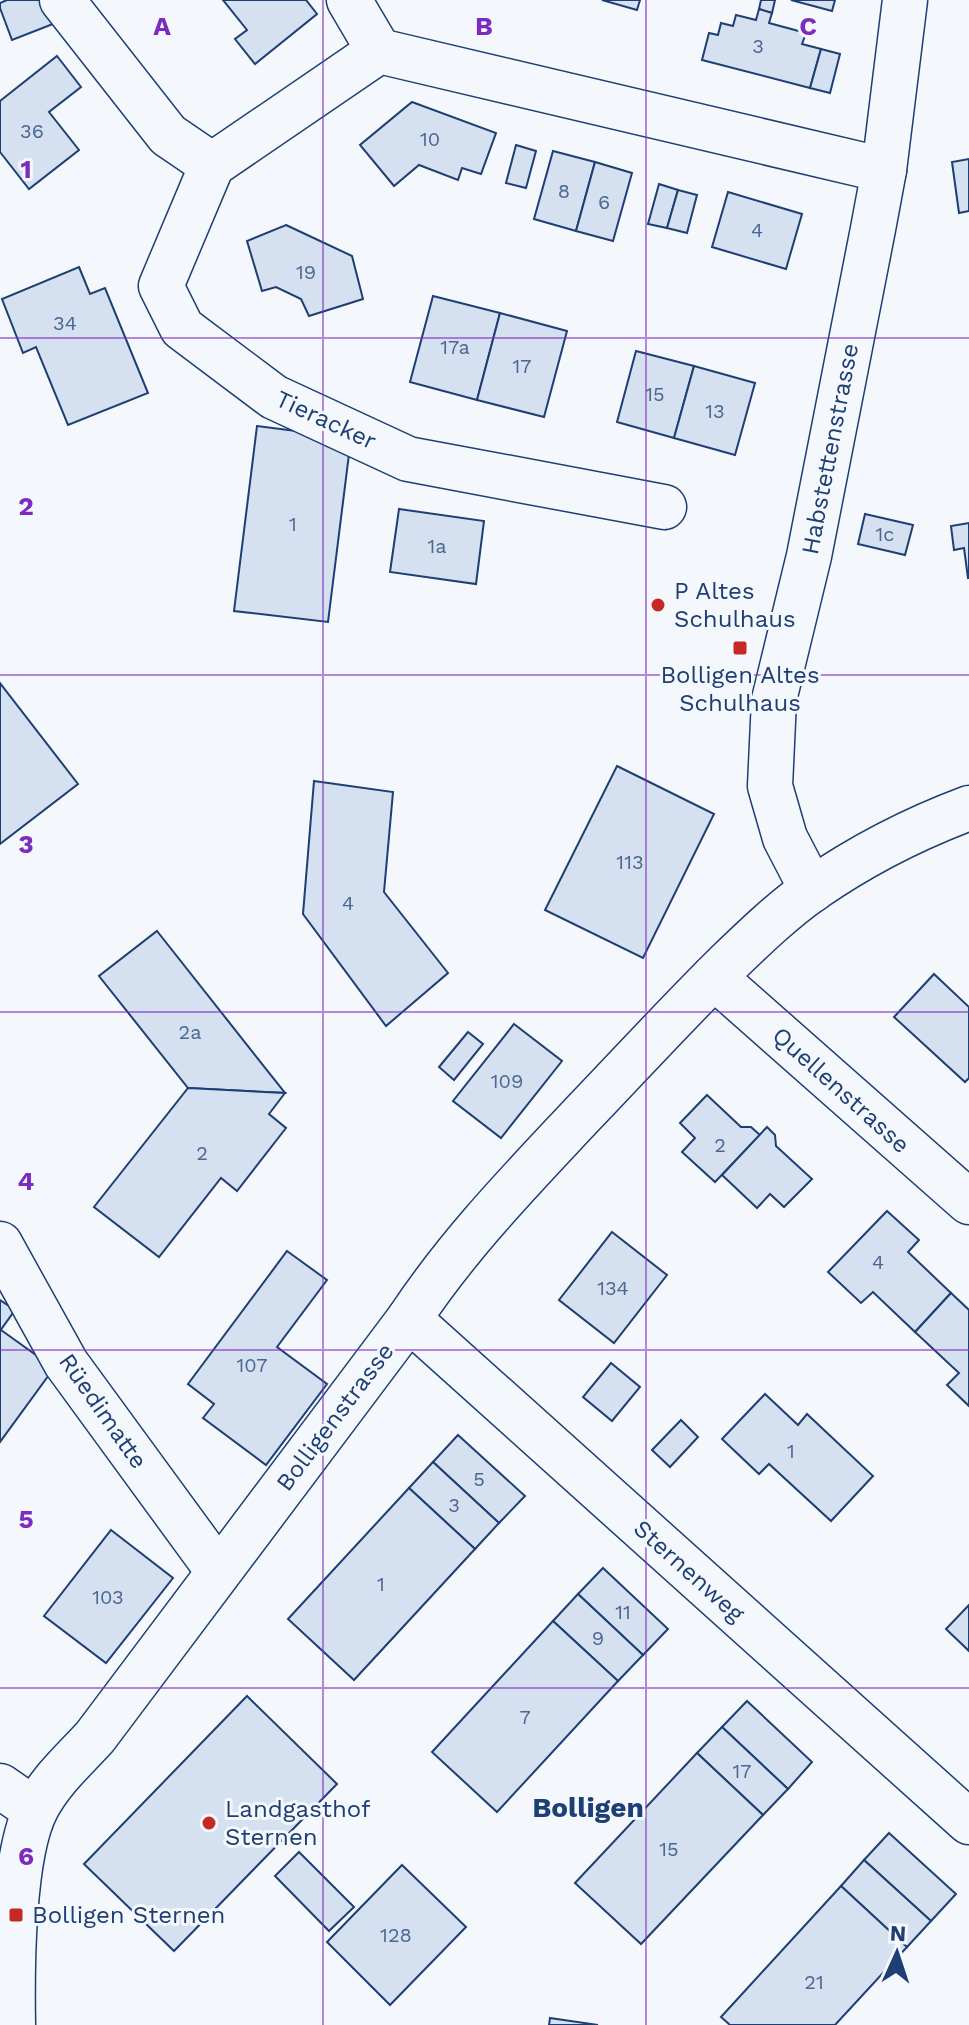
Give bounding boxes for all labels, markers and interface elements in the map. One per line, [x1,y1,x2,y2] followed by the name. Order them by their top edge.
[153,11,171,41] text: A
[475,11,493,41] text: B
[799,11,817,41] text: C
[752,34,764,58] house number: 3
[20,119,44,143] house number: 36
[420,127,440,151] house number: 10
[20,154,32,184] text: 1
[558,179,570,203] house number: 8
[598,190,610,214] house number: 6
[751,218,763,242] house number: 4
[296,260,316,284] house number: 19
[53,311,77,335] house number: 34
[440,335,470,359] house number: 17a
[796,341,864,557] street label: Habstettenstrasse
[512,354,532,378] house number: 17
[645,382,665,406] house number: 15
[271,385,381,456] street label: Tieracker
[705,399,725,423] house number: 13
[18,491,34,521] text: 2
[289,512,297,536] house number: 1
[876,522,895,546] house number: 1c
[427,534,447,558] house number: 1a
[674,577,796,633] place label: P Altes Schulhaus
[649,596,667,614] marker: P Altes Schulhaus
[731,639,749,657] marker: Bolligen Altes Schulhaus
[660,661,820,717] place label: Bolligen Altes Schulhaus
[18,829,34,859] text: 3
[616,850,644,874] house number: 113
[342,891,354,915] house number: 4
[179,1020,201,1044] house number: 2a
[767,1021,915,1159] street label: Quellenstrasse
[491,1069,523,1093] house number: 109
[714,1133,726,1157] house number: 2
[196,1141,208,1165] house number: 2
[18,1166,35,1196] text: 4
[872,1250,884,1274] house number: 4
[597,1276,629,1300] house number: 134
[270,1338,400,1496] street label: Bolligenstrasse
[53,1348,153,1474] street label: Rüedimatte
[236,1353,268,1377] house number: 107
[787,1439,795,1463] house number: 1
[473,1467,485,1491] house number: 5
[448,1493,460,1517] house number: 3
[18,1504,34,1534] text: 5
[628,1514,750,1628] street label: Sternenweg
[377,1572,385,1596] house number: 1
[92,1585,124,1609] house number: 103
[615,1600,631,1624] house number: 11
[592,1626,604,1650] house number: 9
[519,1705,531,1729] house number: 7
[732,1759,752,1783] house number: 17
[532,1791,644,1824] district label: Bolligen
[225,1795,371,1851] place label: Landgasthof Sternen
[200,1814,218,1832] marker: Landgasthof Sternen
[659,1837,679,1861] house number: 15
[18,1841,34,1871] text: 6
[32,1901,225,1929] place label: Bolligen Sternen
[7,1906,25,1924] marker: Bolligen Sternen
[857,1913,937,1993] north arrow
[889,1921,907,1946] text: N
[380,1923,412,1947] house number: 128
[804,1970,824,1994] house number: 21

